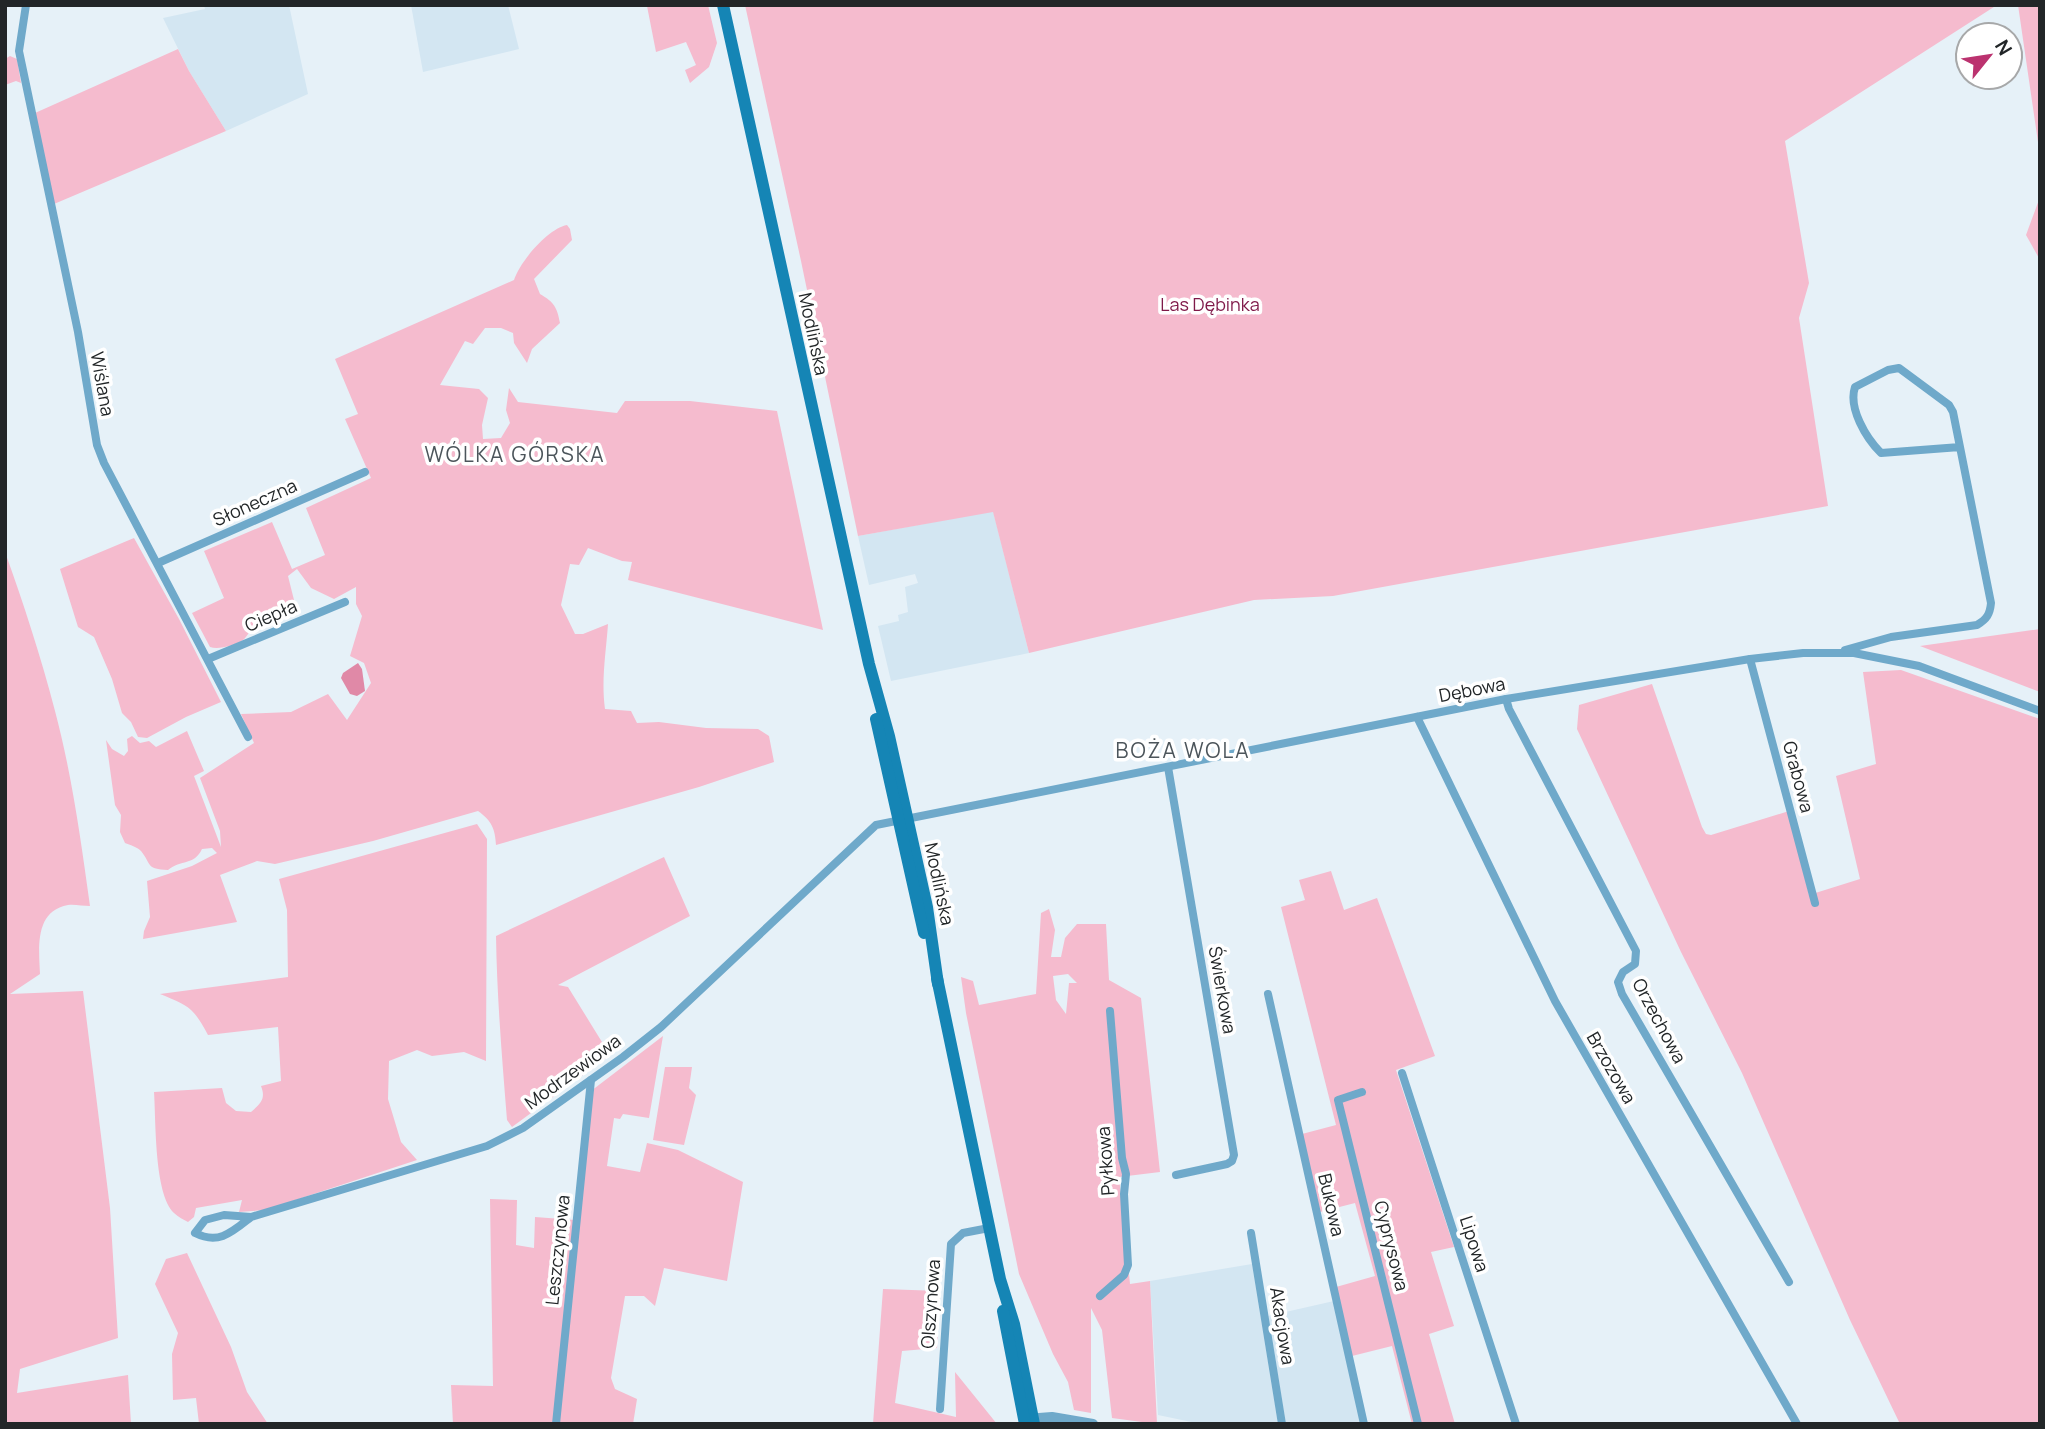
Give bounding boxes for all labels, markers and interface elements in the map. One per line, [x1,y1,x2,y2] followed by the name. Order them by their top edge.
[1954,21,2024,91] north arrow
[1989,35,2018,60] text: N
[794,290,834,377] street label: Modlińska
[1160,292,1260,316] park label: Las Dębinka
[86,350,120,418] street label: Wiślana
[424,440,606,468] district label: WÓLKA GÓRSKA
[209,473,300,531] street label: Słoneczna
[241,593,300,637] street label: Ciepła
[1437,671,1507,707] street label: Dębowa
[1116,736,1250,764] district label: BOŻA WOLA
[1778,738,1820,815] street label: Grabowa
[920,840,960,927] street label: Modlińska
[1203,944,1242,1035] street label: Świerkowa
[1627,974,1692,1067] street label: Orzechowa
[1582,1027,1642,1108] street label: Brzozowa
[519,1028,625,1114] street label: Modrzewiowa
[1091,1126,1119,1196] street label: Pyłkowa
[1313,1171,1351,1239] street label: Bukowa
[539,1194,575,1306] street label: Leszczynowa
[1369,1198,1415,1293] street label: Cyprysowa
[1455,1213,1495,1275] street label: Lipowa
[915,1258,945,1349] street label: Olszynowa
[1265,1285,1301,1366] street label: Akacjowa

